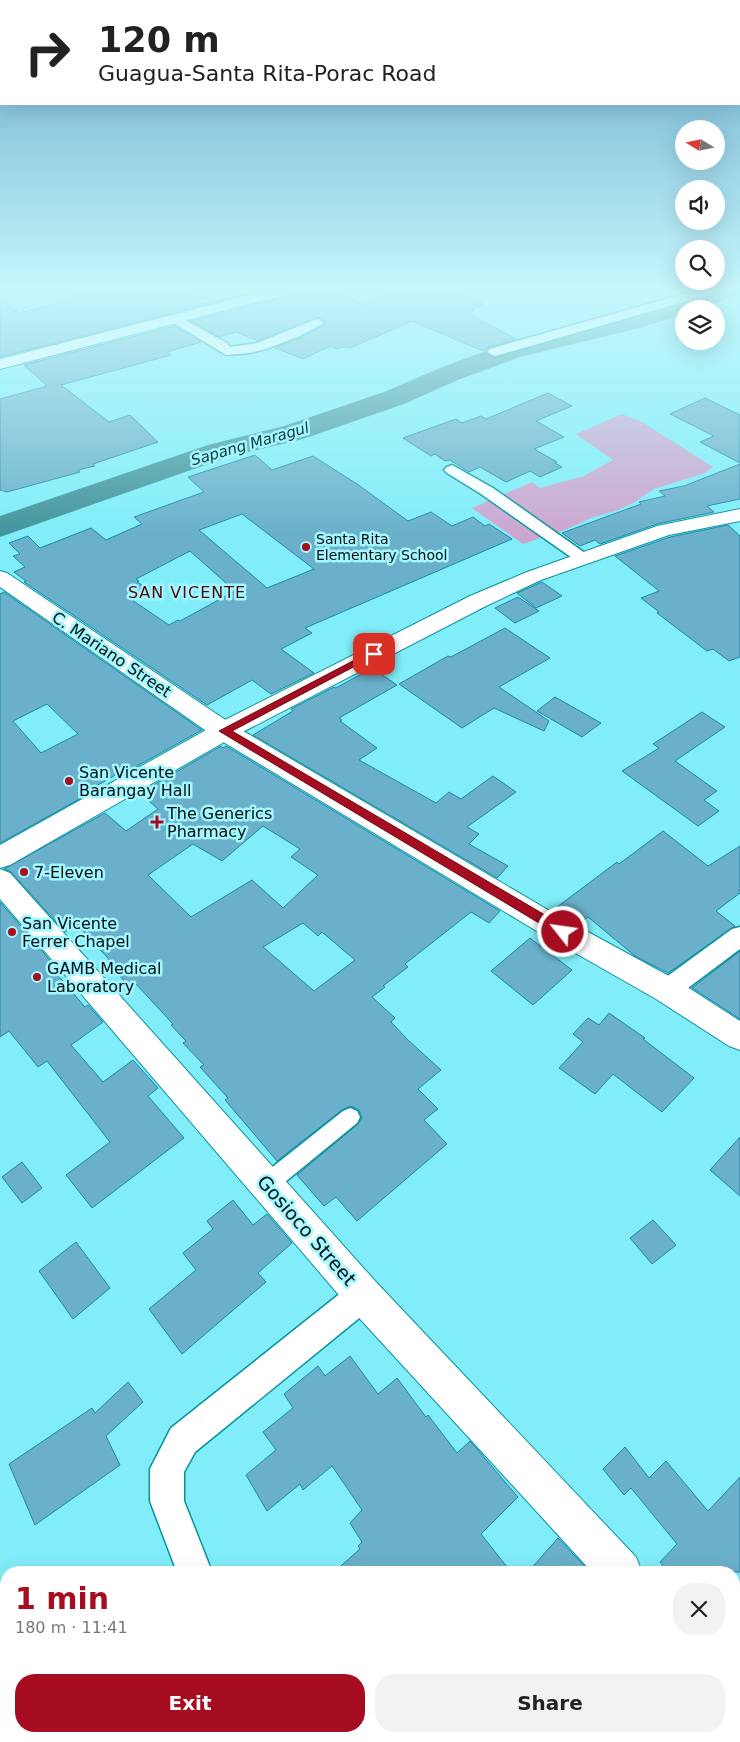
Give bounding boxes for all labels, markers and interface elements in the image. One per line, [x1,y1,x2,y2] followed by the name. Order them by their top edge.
[15,20,80,85] icon: right
[98,20,220,60] text: 120 m
[98,61,437,86] text: Guagua-Santa Rita-Porac Road
[675,120,725,170] north arrow
[675,120,725,350] map controls
[675,180,725,230] button: sound
[675,240,725,290] button: search
[675,300,725,350] button: layers
[189,418,312,469] water label: Sapang Maragul
[316,531,448,563] place label: Santa Rita Elementary School
[300,541,312,553] marker: Santa Rita Elementary School
[128,583,246,602] district label: SAN VICENTE
[49,608,175,701] street label: C. Mariano Street
[353,633,395,675] pin
[360,640,388,668] icon: arrive
[79,763,192,800] place label: San Vicente Barangay Hall
[63,775,75,787] marker: San Vicente Barangay Hall
[166,804,272,841] place label: The Generics Pharmacy
[151,816,163,828] marker: The Generics Pharmacy
[34,863,104,882] place label: 7-Eleven
[18,866,30,878] marker: 7-Eleven
[536,905,588,957] position arrow
[22,914,130,951] place label: San Vicente Ferrer Chapel
[6,926,18,938] marker: San Vicente Ferrer Chapel
[47,959,162,996] place label: GAMB Medical Laboratory
[31,971,43,983] marker: GAMB Medical Laboratory
[253,1170,361,1290] street label: Gosioco Street
[15,1581,109,1616] text: 1 min
[673,1583,725,1635] button: close
[15,1618,128,1637] text: 180 m · 11:41
[15,1674,365,1732] button: Exit
[375,1674,725,1732] button: Share

